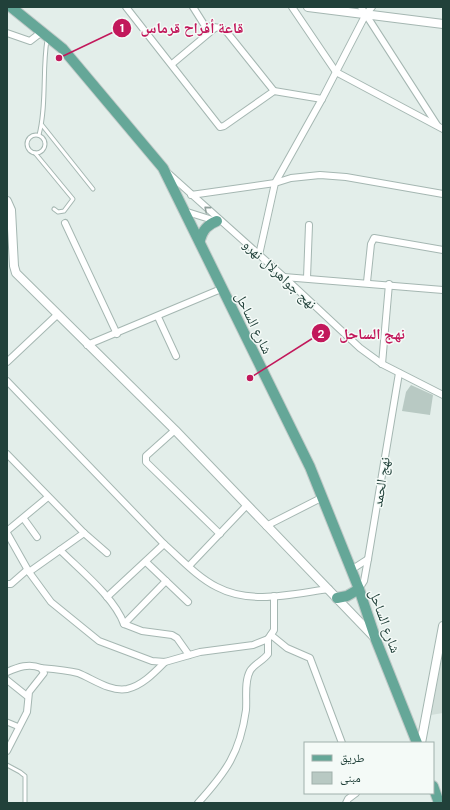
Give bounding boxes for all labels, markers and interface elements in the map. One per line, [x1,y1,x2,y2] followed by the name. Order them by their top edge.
[112,14,251,41] callout: قاعة أفراح قرماس
[141,18,243,38] text: قاعة أفراح قرماس
[120,20,124,36] text: 1
[204,206,212,213] one-way arrow
[239,235,321,314] street label: نهج جواهرلال نهرو
[230,289,277,357] street label: شارع الساحل
[311,320,413,347] callout: نهج الساحل
[339,324,405,344] text: نهج الساحل
[318,326,325,342] text: 2
[368,456,395,508] street label: نهج الحمد
[364,587,405,656] street label: شارع الساحل
[304,742,434,794] legend
[340,750,365,766] text: طريق
[340,770,361,786] text: مبنى

